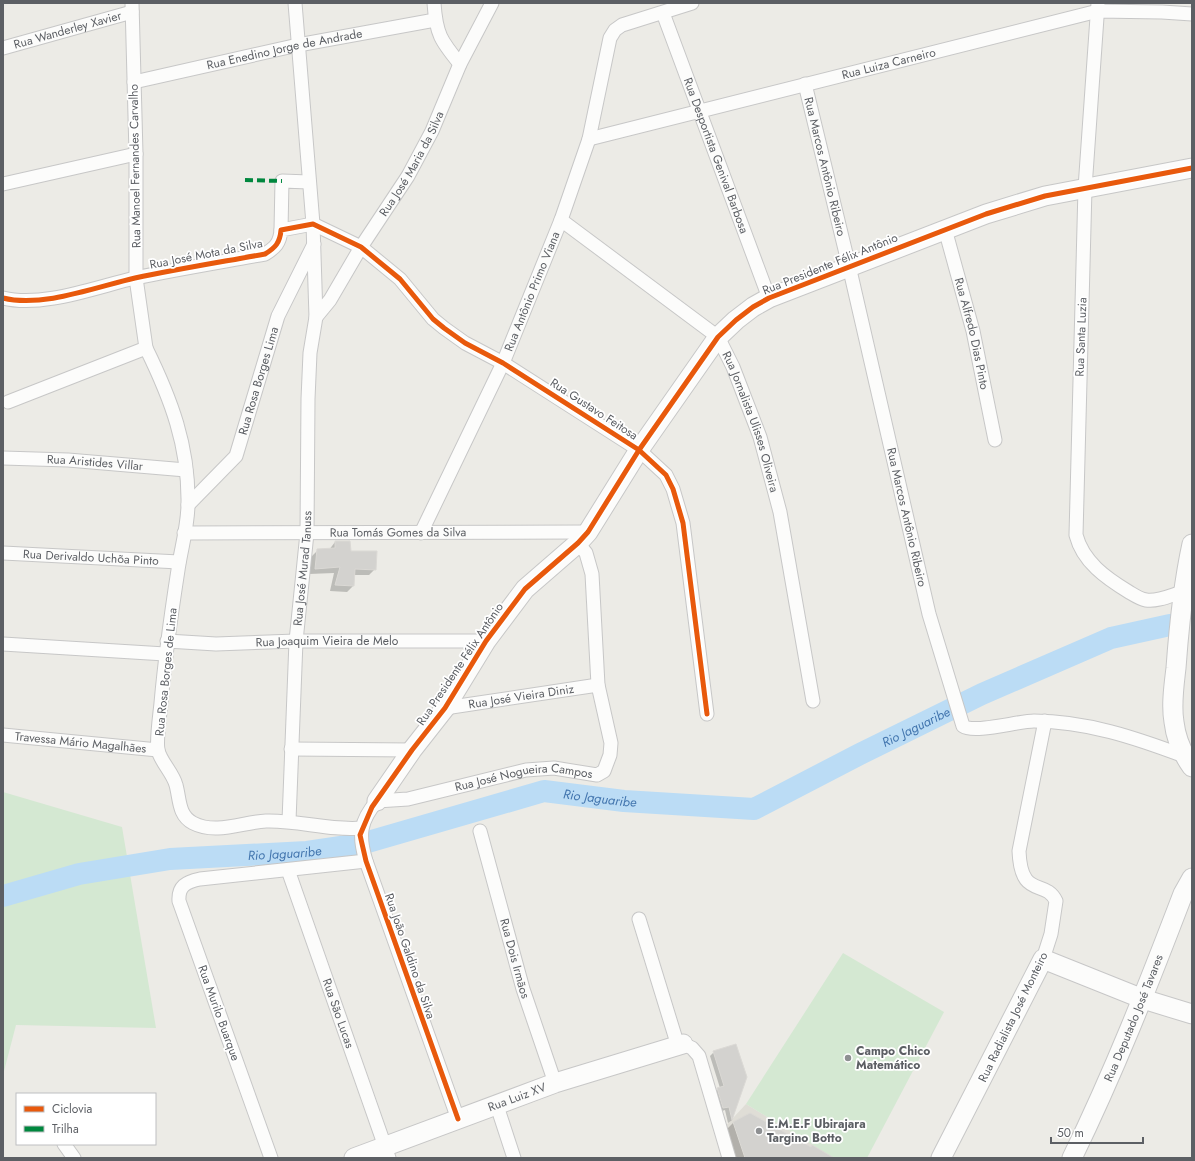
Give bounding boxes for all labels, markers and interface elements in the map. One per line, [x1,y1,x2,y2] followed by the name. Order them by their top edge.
[12,6,124,54] street label: Rua Wanderley Xavier
[205,24,364,74] street label: Rua Enedino Jorge de Andrade
[840,43,938,84] street label: Rua Luiza Carneiro
[679,75,753,236] street label: Rua Desportista Genival Barbosa
[125,83,145,248] street label: Rua Manoel Fernandes Carvalho
[799,95,851,238] street label: Rua Marcos Antônio Ribeiro
[375,108,448,220] street label: Rua José Maria da Silva
[760,228,901,299] street label: Rua Presidente Félix Antônio
[500,229,564,354] street label: Rua Antônio Primo Viana
[148,234,264,274] street label: Rua José Mota da Silva
[950,275,994,392] street label: Rua Alfredo Dias Pinto
[1071,297,1091,377] street label: Rua Santa Luzia
[234,324,283,437] street label: Rua Rosa Borges Lima
[718,348,783,495] street label: Rua Jornalista Ulisses Oliveira
[546,374,642,444] street label: Rua Gustavo Feitosa
[882,446,932,589] street label: Rua Marcos Antônio Ribeiro
[46,450,145,475] street label: Rua Aristides Villar
[289,511,316,627] street label: Rua José Murad Tanuss
[330,523,467,542] street label: Rua Tomás Gomes da Silva
[23,545,160,570] street label: Rua Derivaldo Uchõa Pinto
[412,599,508,729] street label: Rua Presidente Félix Antônio
[150,607,182,737] street label: Rua Rosa Borges de Lima
[255,632,399,652] street label: Rua Joaquim Vieira de Melo
[467,680,576,713] street label: Rua José Vieira Diniz
[879,702,954,752] water label: Rio Jaguaribe
[14,727,147,758] street label: Travessa Mário Magalhães
[453,759,594,796] street label: Rua José Nogueira Campos
[562,784,638,812] water label: Rio Jaguaribe
[247,841,323,865] water label: Rio Jaguaribe
[380,891,440,1021] street label: Rua João Galdino da Silva
[495,916,535,1001] street label: Rua Dois Irmãos
[974,948,1053,1085] street label: Rua Radialista José Monteiro
[1099,952,1168,1084] street label: Rua Deputado José Tavares
[193,963,245,1063] street label: Rua Murilo Buarque
[318,976,359,1051] street label: Rua São Lucas
[856,1042,930,1074] place label: Campo Chico Matemático
[843,1053,853,1063] marker: Campo Chico Matemático
[485,1078,549,1116] street label: Rua Luiz XV
[16,1093,156,1145] legend
[52,1100,93,1118] text: Ciclovia
[767,1115,866,1147] place label: E.M.E.F Ubirajara Targino Botto
[1051,1119,1143,1145] scale bar
[52,1120,79,1138] text: Trilha
[1057,1124,1084,1142] text: 50 m
[754,1126,764,1136] marker: E.M.E.F Ubirajara Targino Botto

